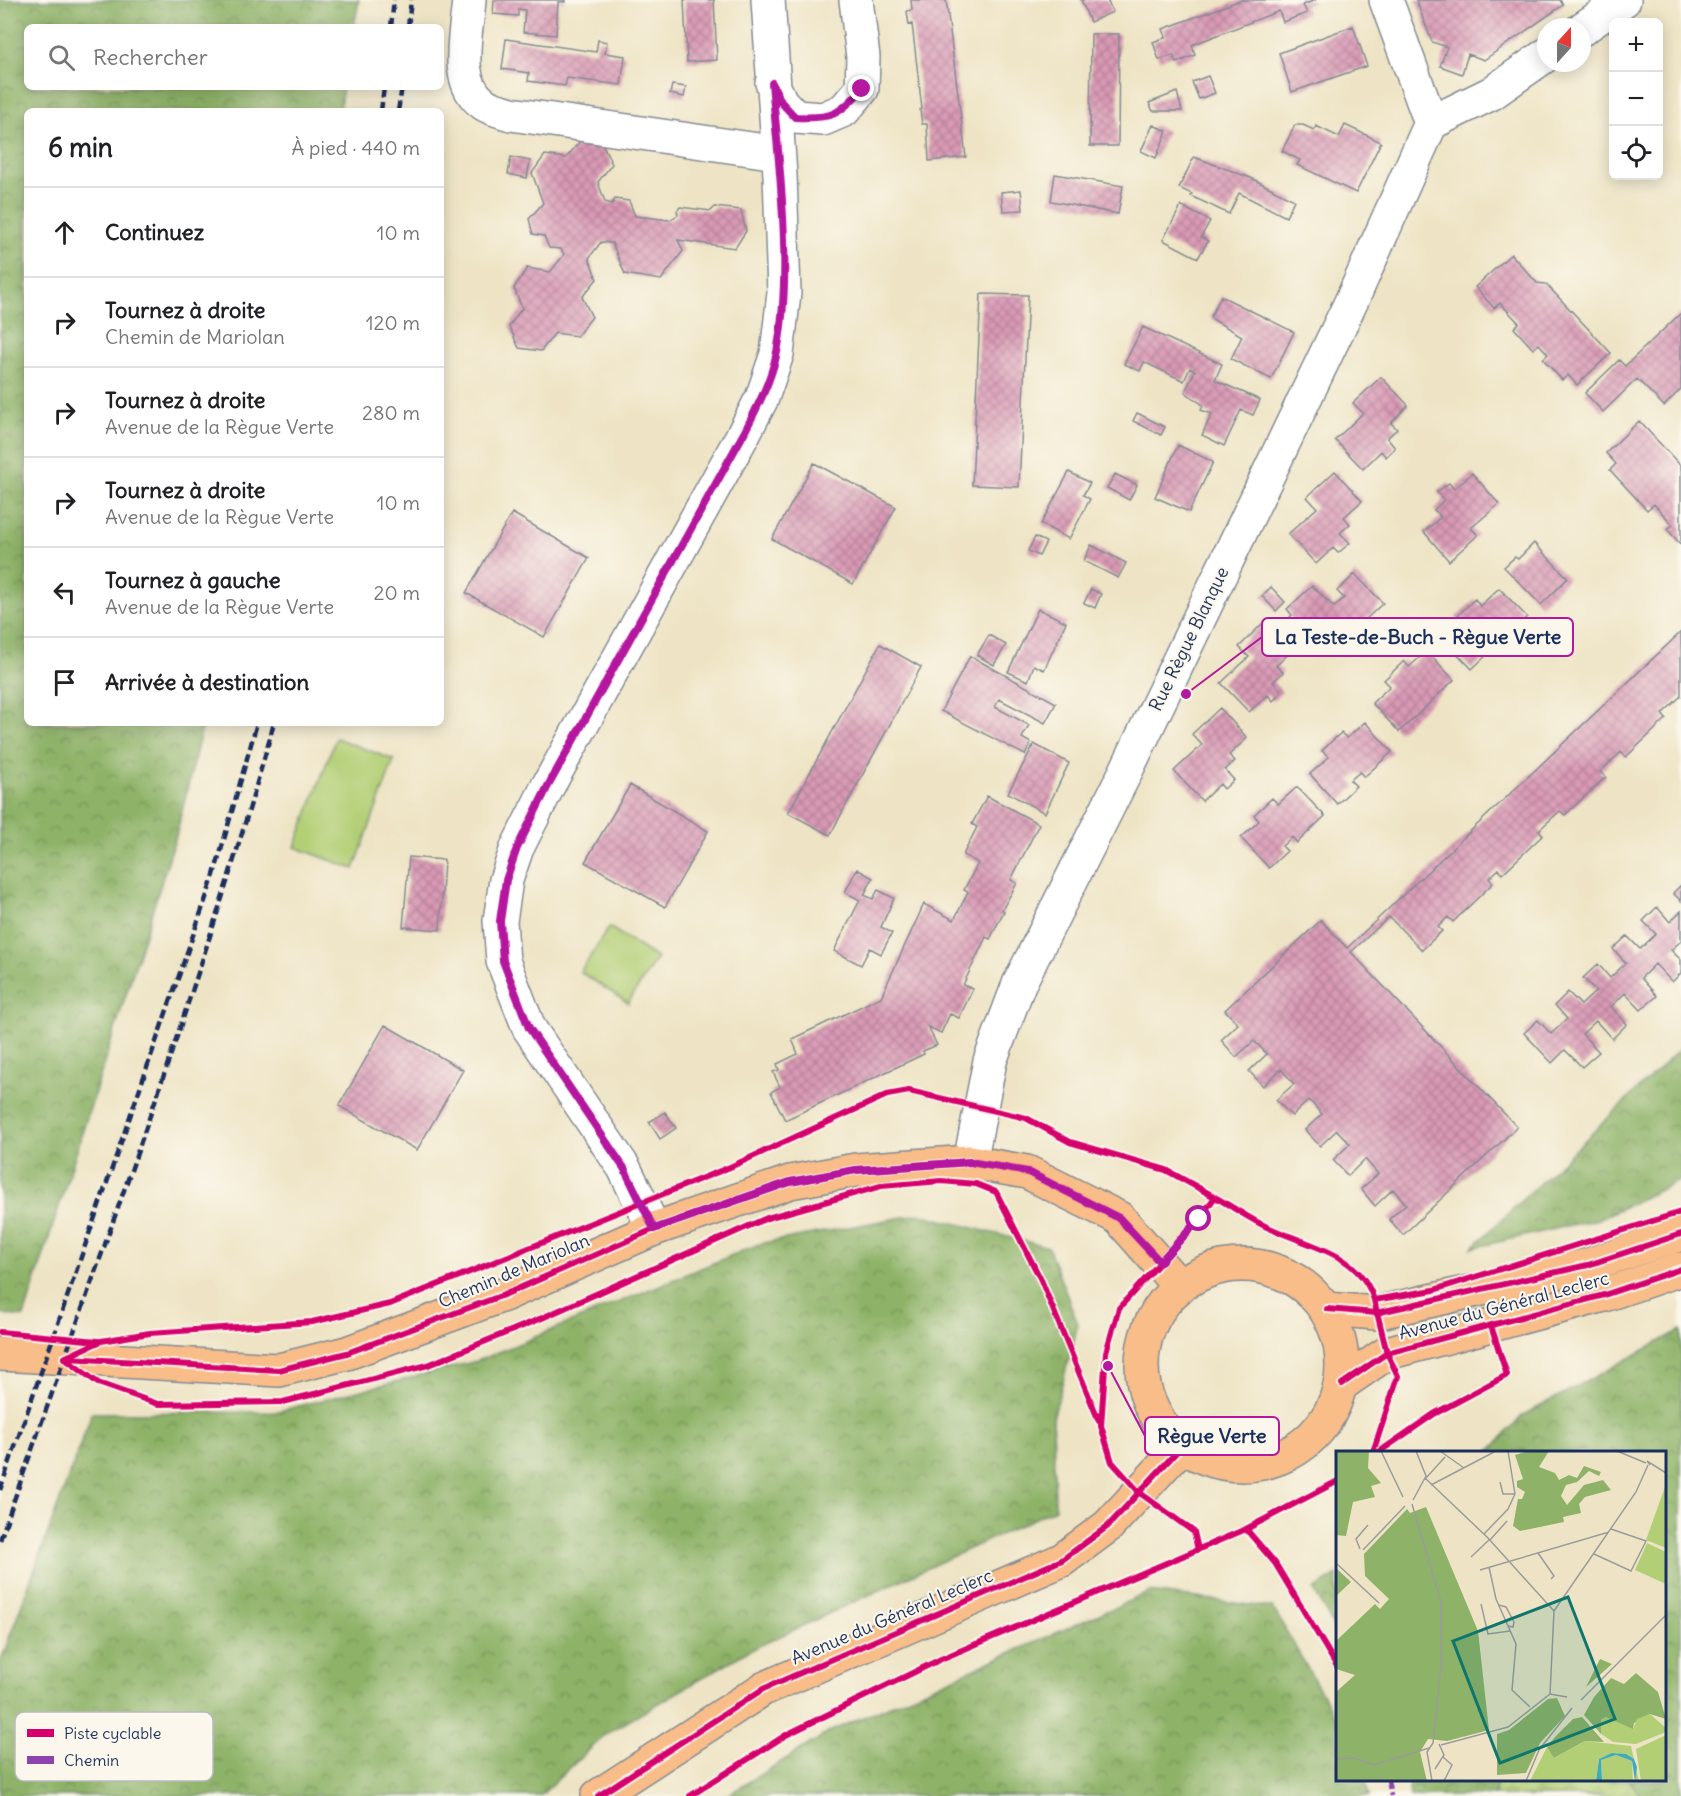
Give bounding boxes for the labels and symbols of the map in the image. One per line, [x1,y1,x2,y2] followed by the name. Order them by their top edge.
[1537,18,1591,72] north arrow
[848,75,874,101] route end
[1144,563,1233,715] street label: Rue Règue Blanque
[1262,618,1573,656] callout: La Teste-de-Buch - Règue Verte
[1275,624,1561,649] text: La Teste-de-Buch - Règue Verte
[1185,1205,1211,1231] route start
[435,1228,593,1313] street label: Chemin de Mariolan
[1396,1266,1612,1345] street label: Avenue du Général Leclerc
[1145,1417,1279,1455] callout: Règue Verte
[1157,1423,1267,1448] text: Règue Verte
[1336,1451,1666,1781] inset map
[788,1564,996,1669] street label: Avenue du Général Leclerc
[15,1712,213,1781] legend
[64,1723,161,1743] text: Piste cyclable
[64,1750,119,1770] text: Chemin

